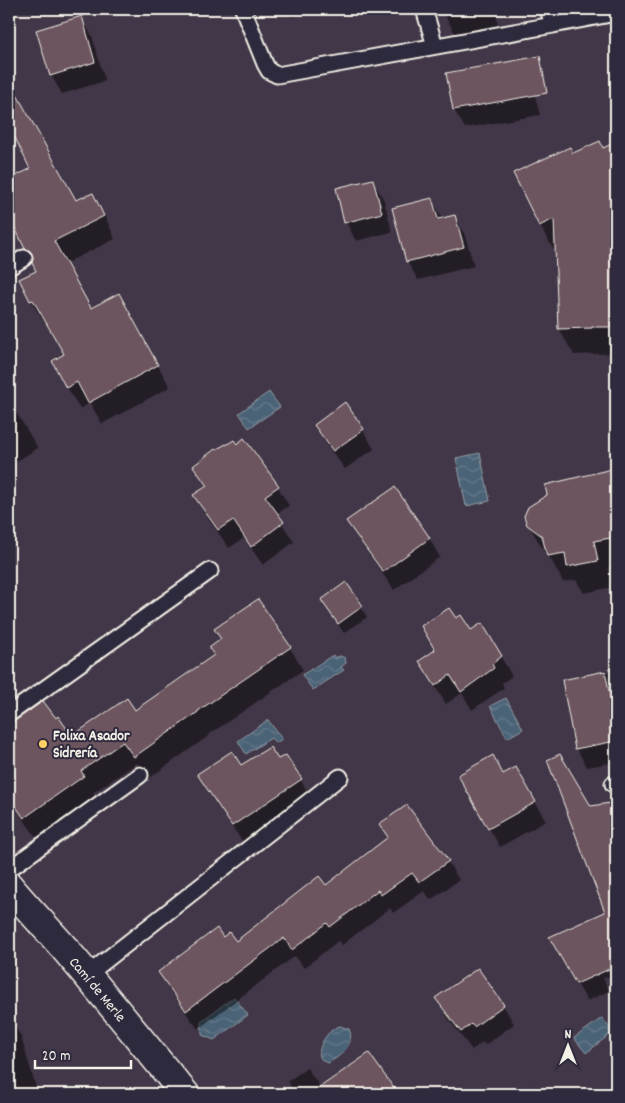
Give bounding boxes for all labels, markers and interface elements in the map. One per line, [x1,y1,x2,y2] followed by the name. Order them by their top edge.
[53,726,130,765] place label: Folixa Asador Sidrería
[37,738,49,750] marker: Folixa Asador Sidrería
[63,953,131,1028] street label: Camí de Merle
[542,1020,592,1070] north arrow
[565,1025,572,1045] text: N
[35,1038,131,1070] scale bar
[42,1046,70,1068] text: 20 m

